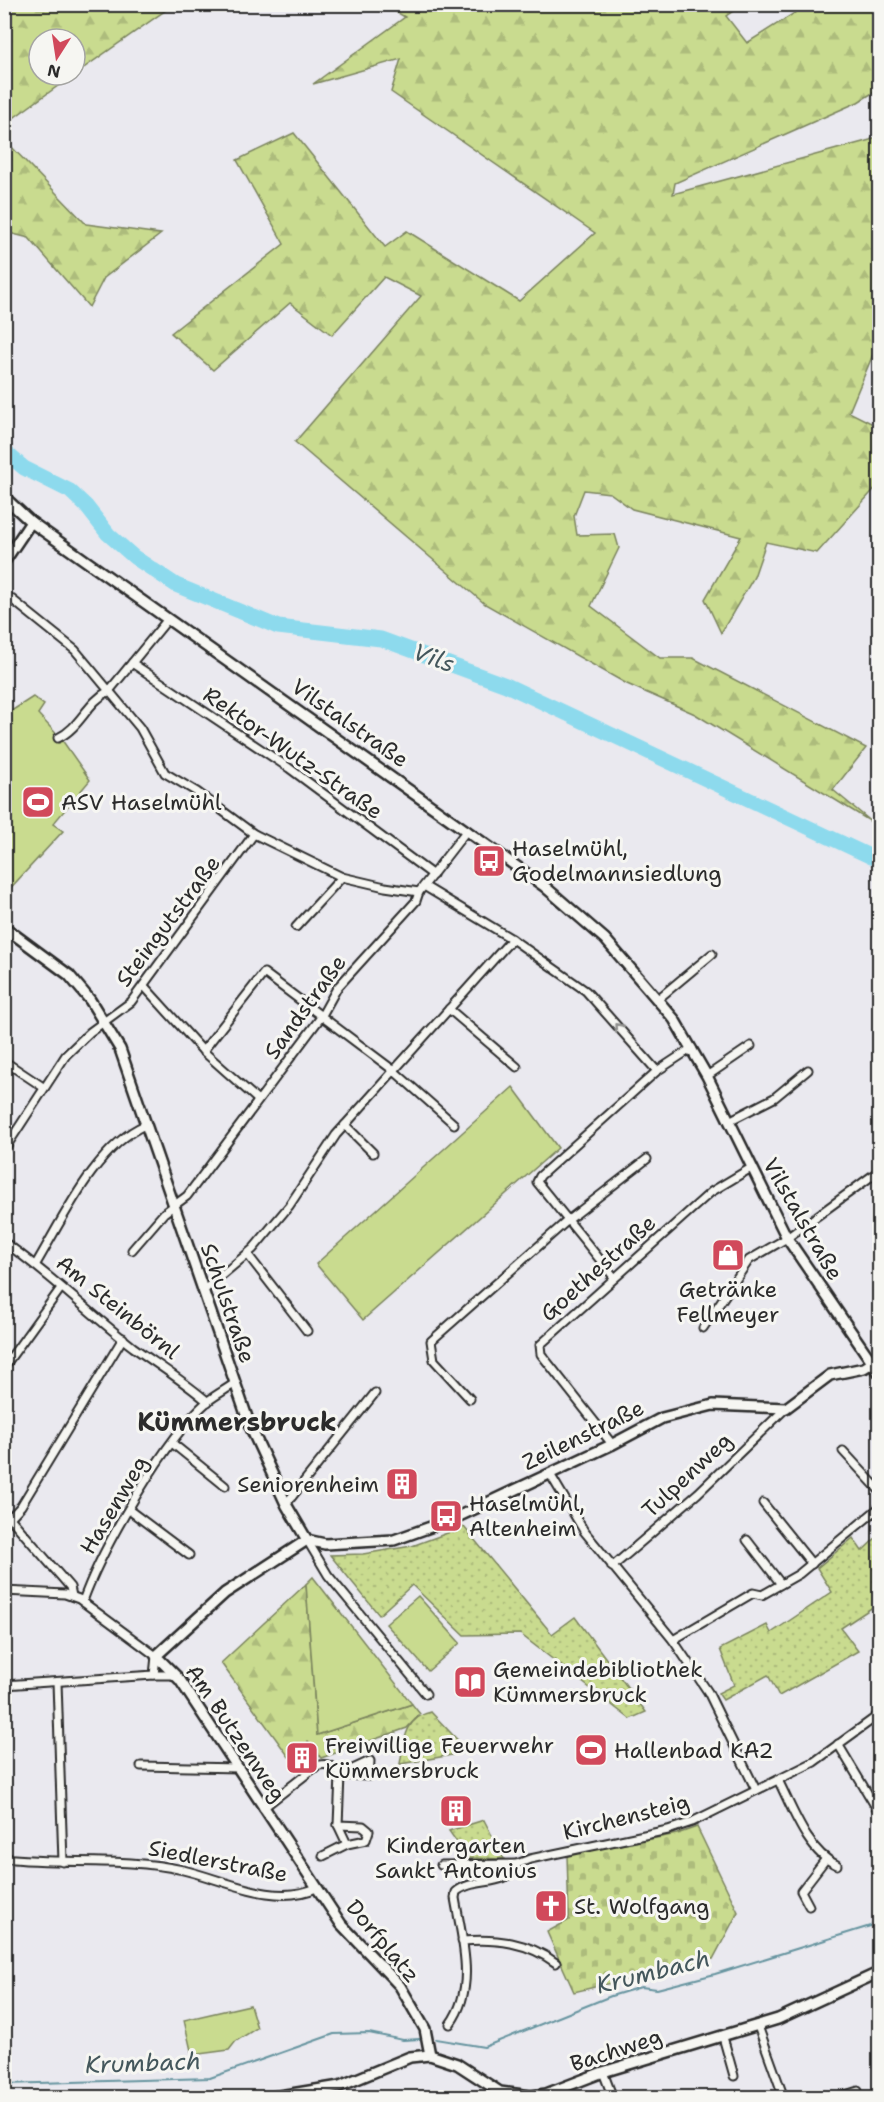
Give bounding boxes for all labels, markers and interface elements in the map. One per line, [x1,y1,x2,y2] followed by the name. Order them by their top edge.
[27,27,87,87] north arrow
[46,60,62,83] text: N
[409,636,459,680] water label: Vils
[286,672,414,774] street label: Vilstalstraße
[198,680,388,826] street label: Rektor-Wutz-Straße
[20,784,56,820] sports icon: ASV Haselmühl
[61,788,222,817] place label: ASV Haselmühl
[512,834,722,888] place label: Haselmühl, Godelmannsiedlung
[471,843,507,879] bus stop icon: Haselmühl, Godelmannsiedlung
[109,849,227,993] street label: Steingutstraße
[257,949,353,1065] street label: Sandstraße
[614,1023,625,1034] one-way arrow
[756,1153,850,1285] street label: Vilstalstraße
[534,1208,662,1328] street label: Goethestraße
[710,1237,746,1273] shop icon: Getränke Fellmeyer
[194,1239,262,1367] street label: Schulstraße
[50,1248,186,1366] street label: Am Steinbörnl
[677,1275,779,1329] place label: Getränke Fellmeyer
[517,1393,649,1477] street label: Zeilenstraße
[137,1404,337,1439] district label: Kümmersbruck
[636,1426,738,1524] street label: Tulpenweg
[73,1450,155,1560] street label: Hasenweg
[384,1466,420,1502] building icon: Seniorenheim
[237,1470,379,1499] place label: Seniorenheim
[469,1489,585,1543] place label: Haselmühl, Altenheim
[428,1498,464,1534] bus stop icon: Haselmühl, Altenheim
[493,1655,703,1709] place label: Gemeindebibliothek Kümmersbruck
[179,1659,293,1807] street label: Am Butzenweg
[452,1664,488,1700] library icon: Gemeindebibliothek Kümmersbruck
[325,1731,554,1785] place label: Freiwillige Feuerwehr Kümmersbruck
[573,1732,609,1768] sports icon: Hallenbad KA2
[614,1736,774,1765] place label: Hallenbad KA2
[284,1740,320,1776] building icon: Freiwillige Feuerwehr Kümmersbruck
[560,1787,692,1847] street label: Kirchensteig
[438,1793,474,1829] building icon: Kindergarten Sankt Antonius
[375,1831,537,1885] place label: Kindergarten Sankt Antonius
[146,1833,290,1889] street label: Siedlerstraße
[533,1888,569,1924] church icon: St. Wolfgang
[574,1892,710,1921] place label: St. Wolfgang
[340,1893,426,1989] street label: Dorfplatz
[593,1942,713,2002] water label: Krumbach
[566,2022,666,2078] street label: Bachweg
[84,2045,202,2081] water label: Krumbach

